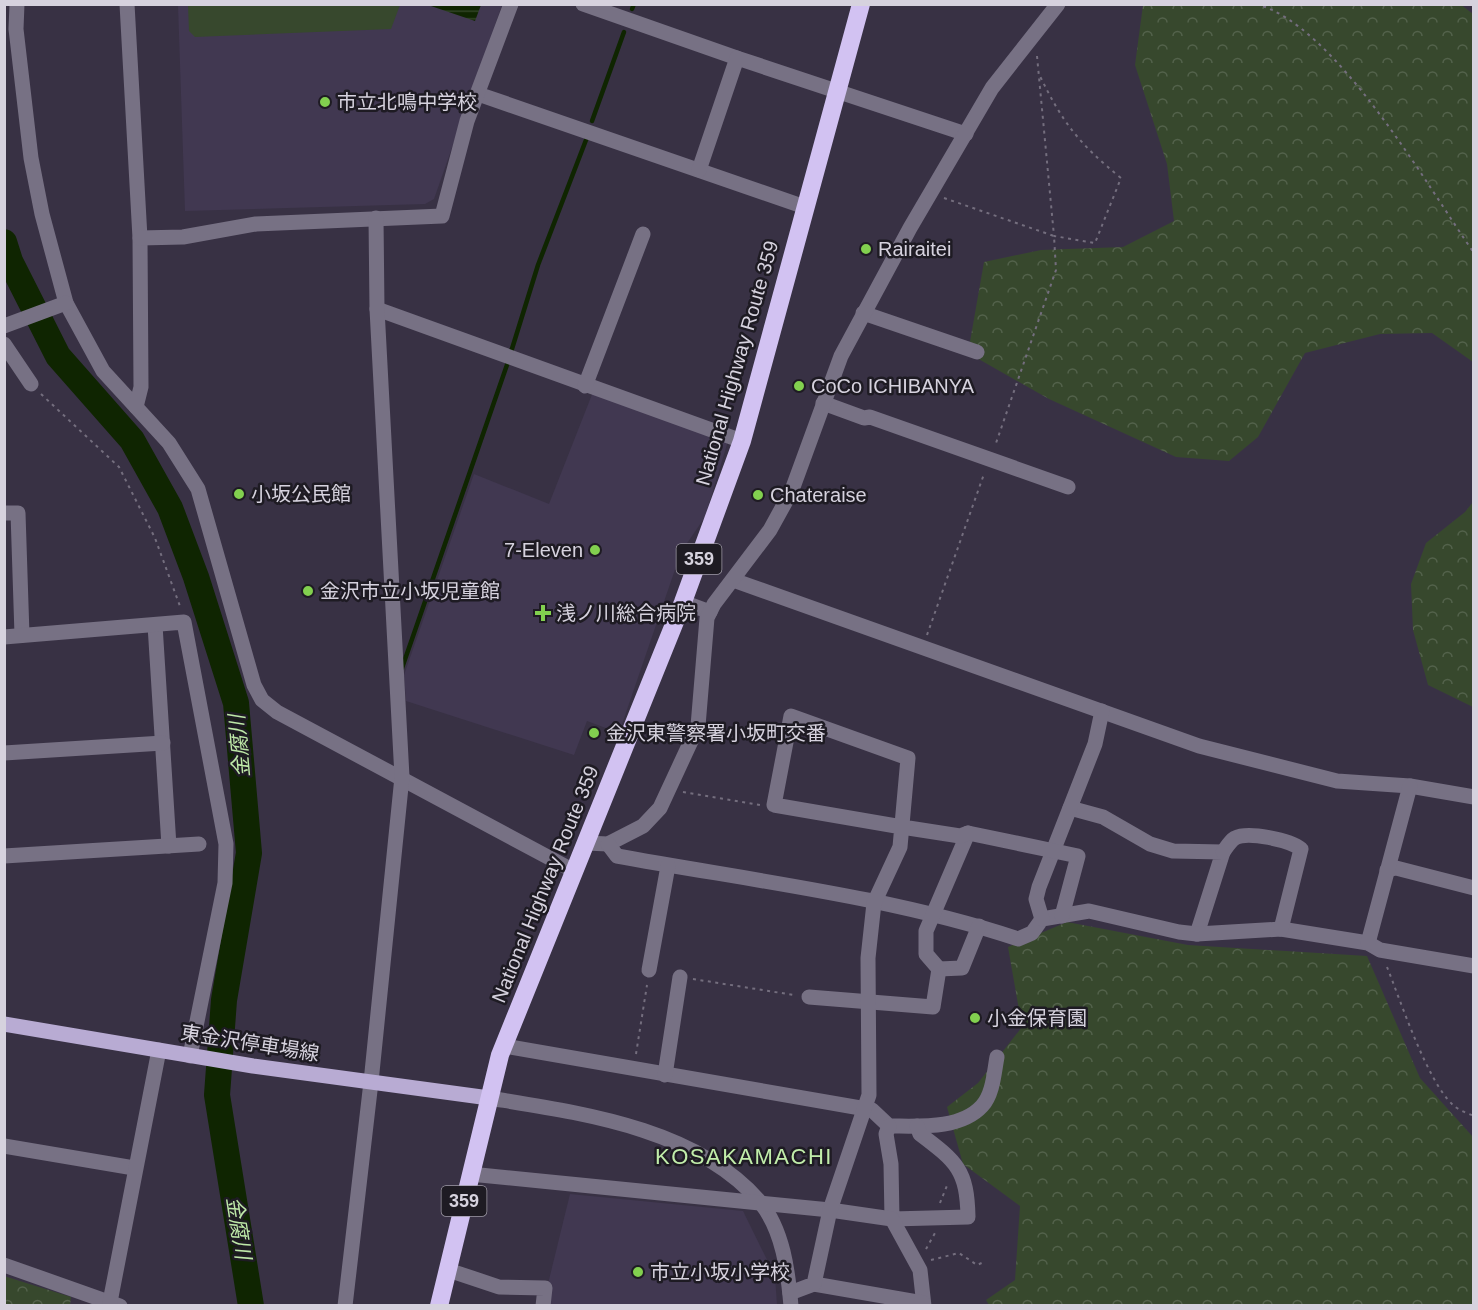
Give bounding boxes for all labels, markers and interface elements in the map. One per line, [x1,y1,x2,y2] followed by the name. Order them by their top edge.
[337,91,477,113] place label: 市立北鳴中学校
[318,95,332,109] marker: 市立北鳴中学校
[691,238,783,488] street label: National Highway Route 359
[878,238,951,260] place label: Rairaitei
[859,242,873,256] marker: Rairaitei
[811,375,975,397] place label: CoCo ICHIBANYA
[792,379,806,393] marker: CoCo ICHIBANYA
[251,483,351,505] place label: 小坂公民館
[770,484,867,506] place label: Chateraise
[232,487,246,501] marker: 小坂公民館
[751,488,765,502] marker: Chateraise
[504,539,583,561] place label: 7-Eleven
[588,543,602,557] marker: 7-Eleven
[676,544,722,574] road number: 359
[320,580,500,602] place label: 金沢市立小坂児童館
[301,584,315,598] marker: 金沢市立小坂児童館
[556,602,696,624] place label: 浅ノ川総合病院
[534,604,552,622] marker: 浅ノ川総合病院
[225,712,253,778] water label: 金腐川
[606,722,826,744] place label: 金沢東警察署小坂町交番
[587,726,601,740] marker: 金沢東警察署小坂町交番
[487,762,603,1006] street label: National Highway Route 359
[987,1007,1087,1029] place label: 小金保育園
[968,1011,982,1025] marker: 小金保育園
[179,1021,321,1065] street label: 東金沢停車場線
[655,1144,833,1169] district label: KOSAKAMACHI
[442,1186,486,1216] road number: 359
[223,1195,256,1263] water label: 金腐川
[650,1261,790,1283] place label: 市立小坂小学校
[631,1265,645,1279] marker: 市立小坂小学校

